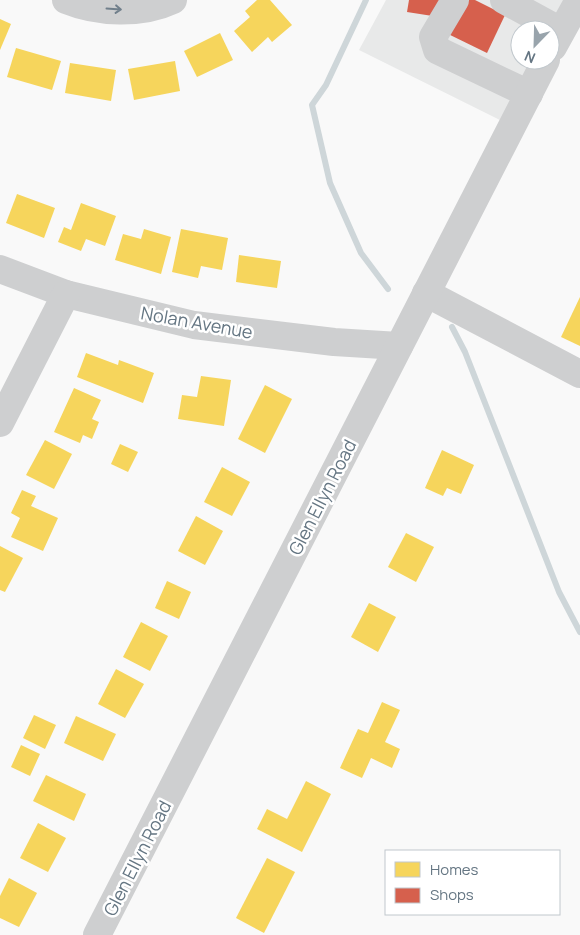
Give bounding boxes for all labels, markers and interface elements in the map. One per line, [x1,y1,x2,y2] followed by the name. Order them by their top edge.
[105,5,121,14] one-way arrow
[510,20,560,70] north arrow
[521,47,538,68] text: N
[139,300,255,344] street label: Nolan Avenue
[283,435,361,559] street label: Glen Ellyn Road
[98,796,176,920] street label: Glen Ellyn Road
[385,850,560,915] legend
[430,859,479,880] text: Homes
[430,884,474,905] text: Shops

